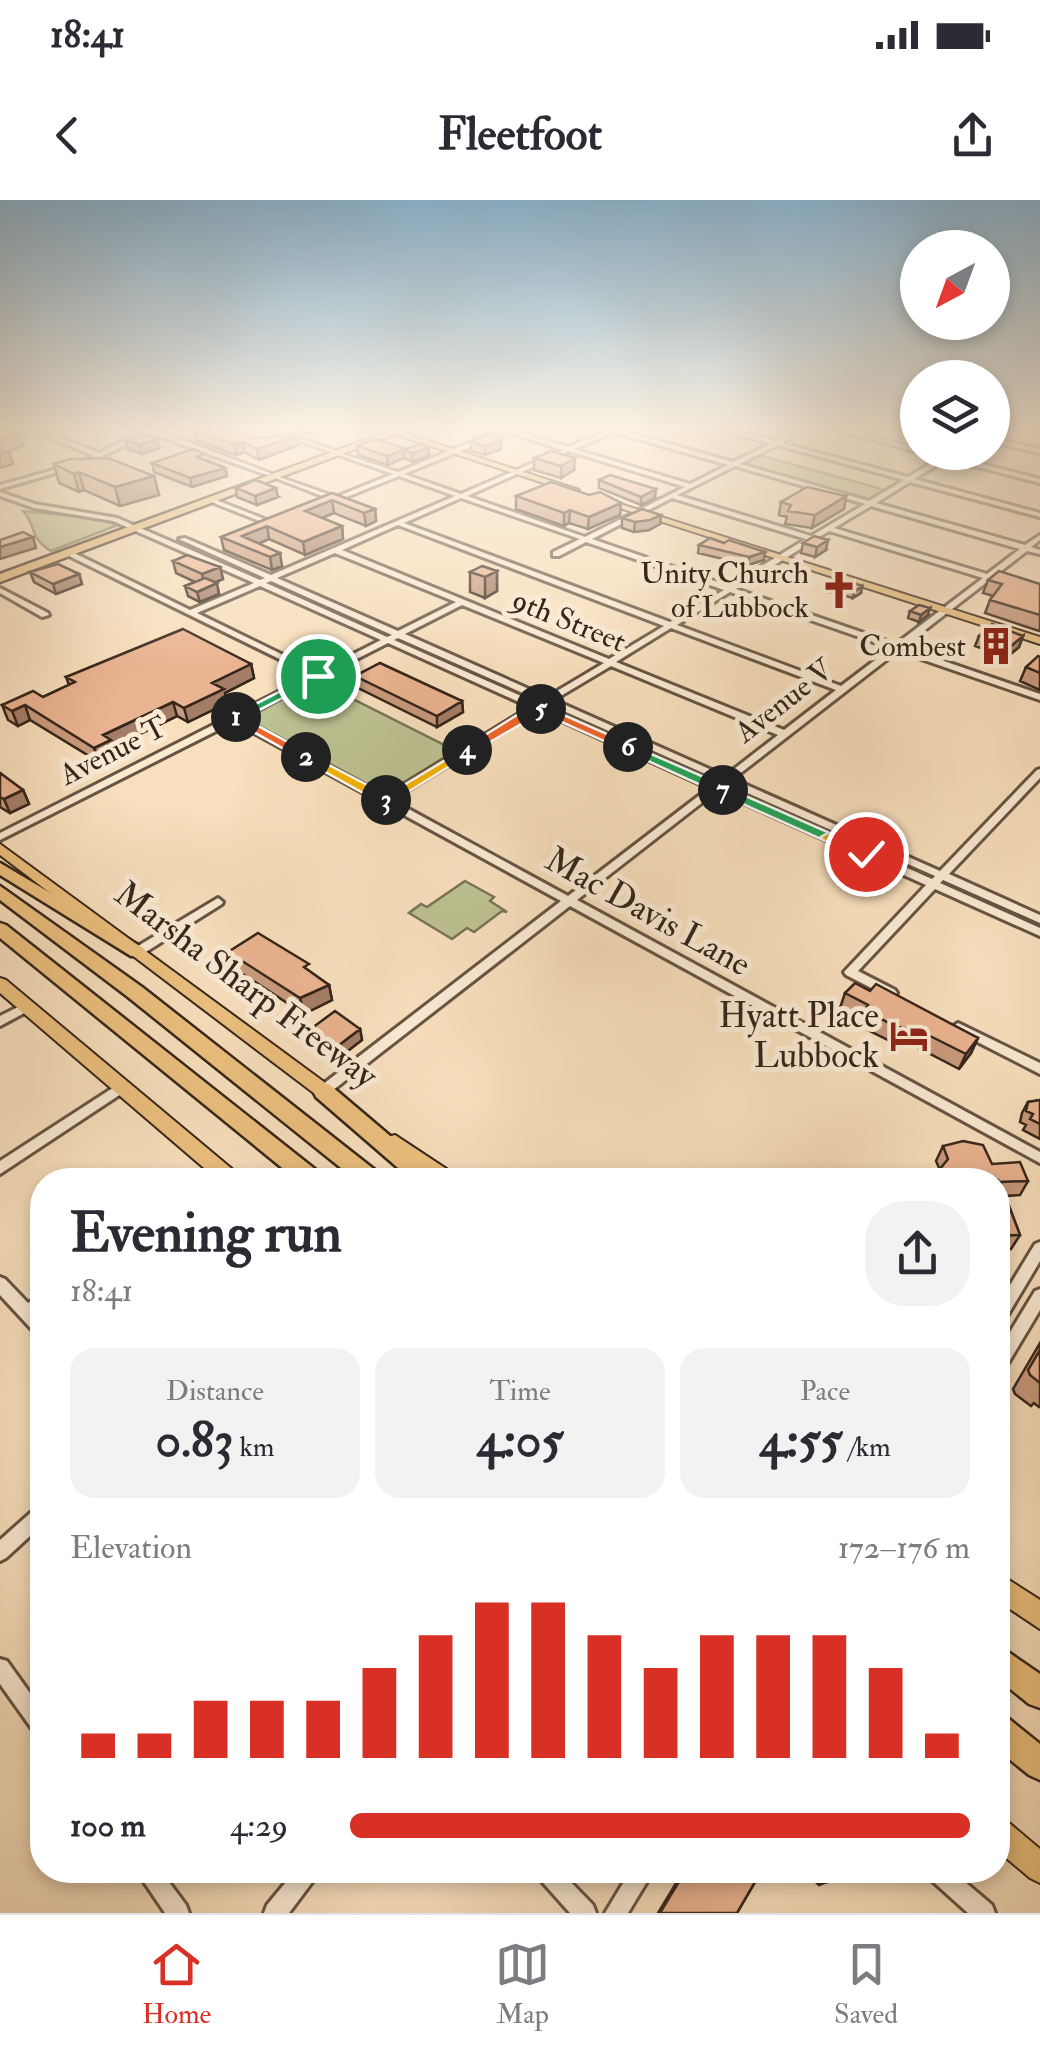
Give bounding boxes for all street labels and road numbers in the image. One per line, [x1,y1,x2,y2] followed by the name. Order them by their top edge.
[505,581,632,661] street label: 9th Street
[727,650,842,751] street label: Avenue V
[52,708,173,794] street label: Avenue T
[538,837,758,987] street label: Mac Davis Lane
[106,872,387,1098] street label: Marsha Sharp Freeway

